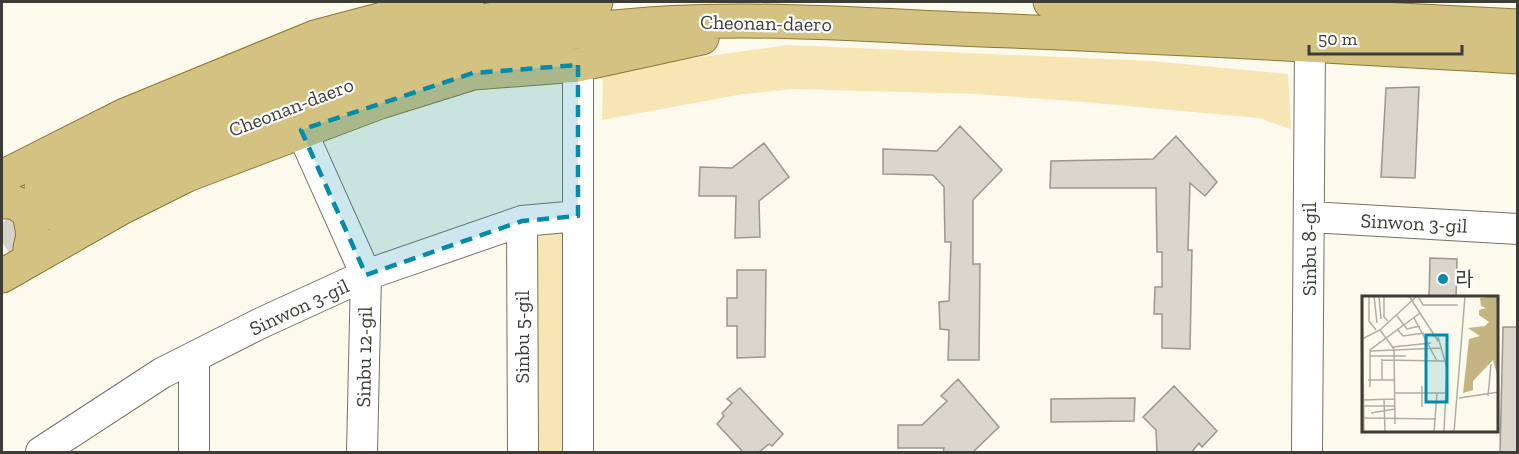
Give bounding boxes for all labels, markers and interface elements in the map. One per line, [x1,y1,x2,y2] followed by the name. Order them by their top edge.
[700,10,832,36] street label: Cheonan-daero
[1309,18,1462,56] scale bar
[1318,28,1358,50] text: 50 m
[225,72,357,142] street label: Cheonan-daero
[1297,202,1321,296] street label: Sinbu 8-gil
[1360,208,1468,238] street label: Sinwon 3-gil
[1455,267,1473,291] place label: 라
[1436,272,1450,286] marker: 라
[245,274,353,340] street label: Sinwon 3-gil
[510,291,534,383] street label: Sinbu 5-gil
[1362,296,1498,433] inset map
[351,306,377,408] street label: Sinbu 12-gil

